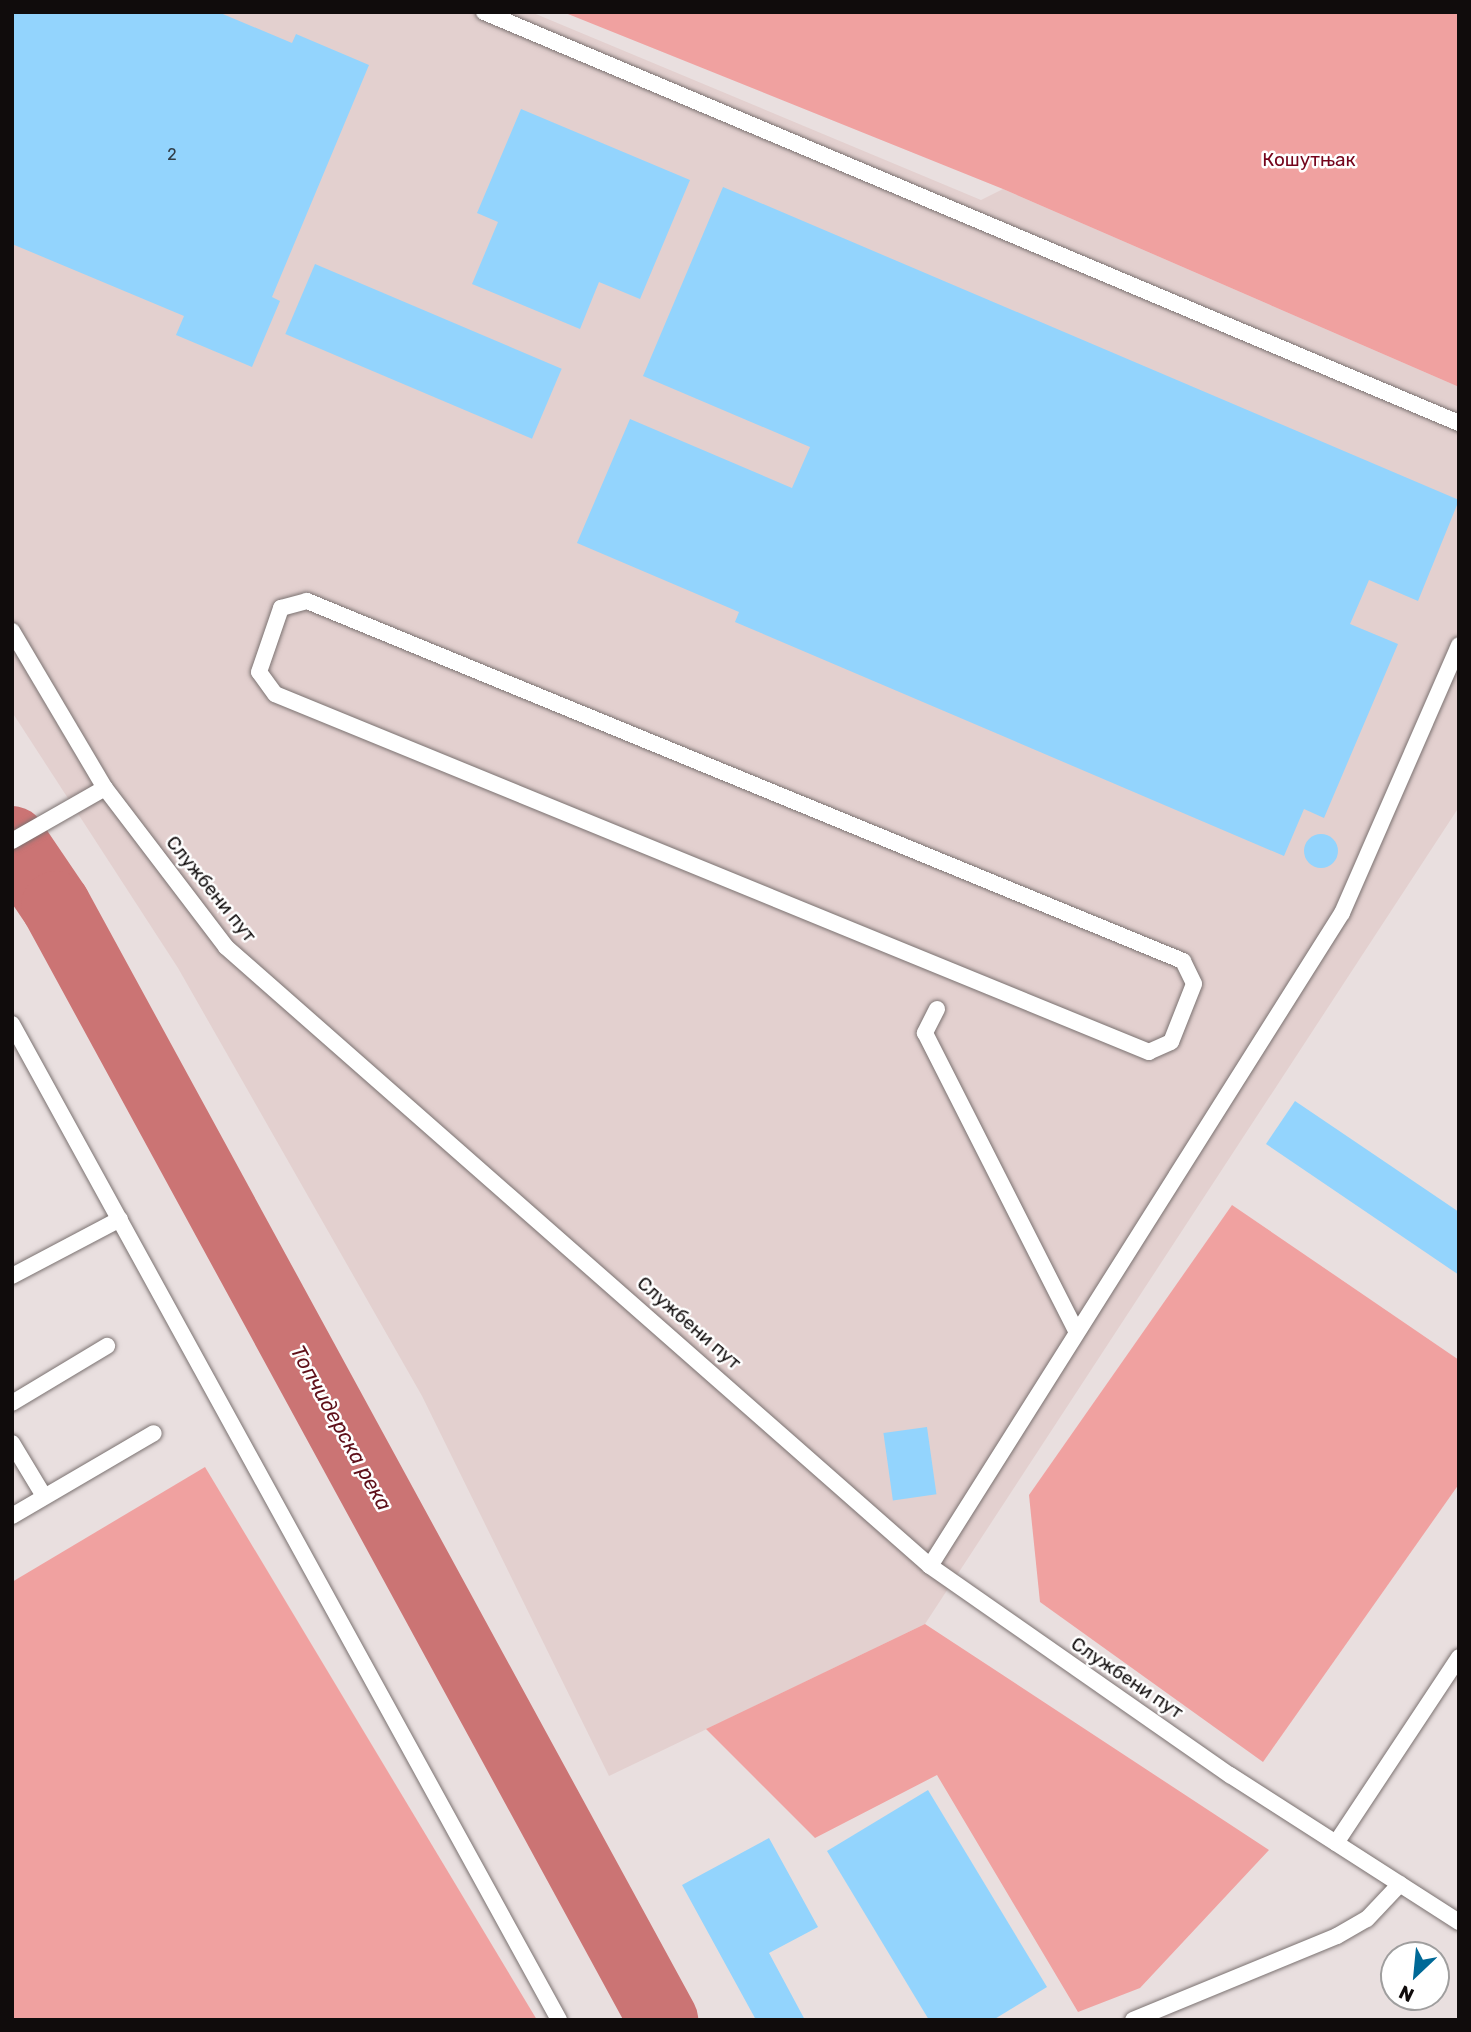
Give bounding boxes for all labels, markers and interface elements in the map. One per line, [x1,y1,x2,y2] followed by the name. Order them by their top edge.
[167,145,177,165] house number: 2
[1262,149,1356,171] park label: Кошутњак
[161,831,261,947] street label: Службени пут
[632,1272,746,1374] street label: Службени пут
[285,1341,397,1515] water label: Топчидерска река
[1067,1632,1187,1724] street label: Службени пут
[1380,1941,1450,2011] north arrow
[1395,1980,1418,2007] text: N

